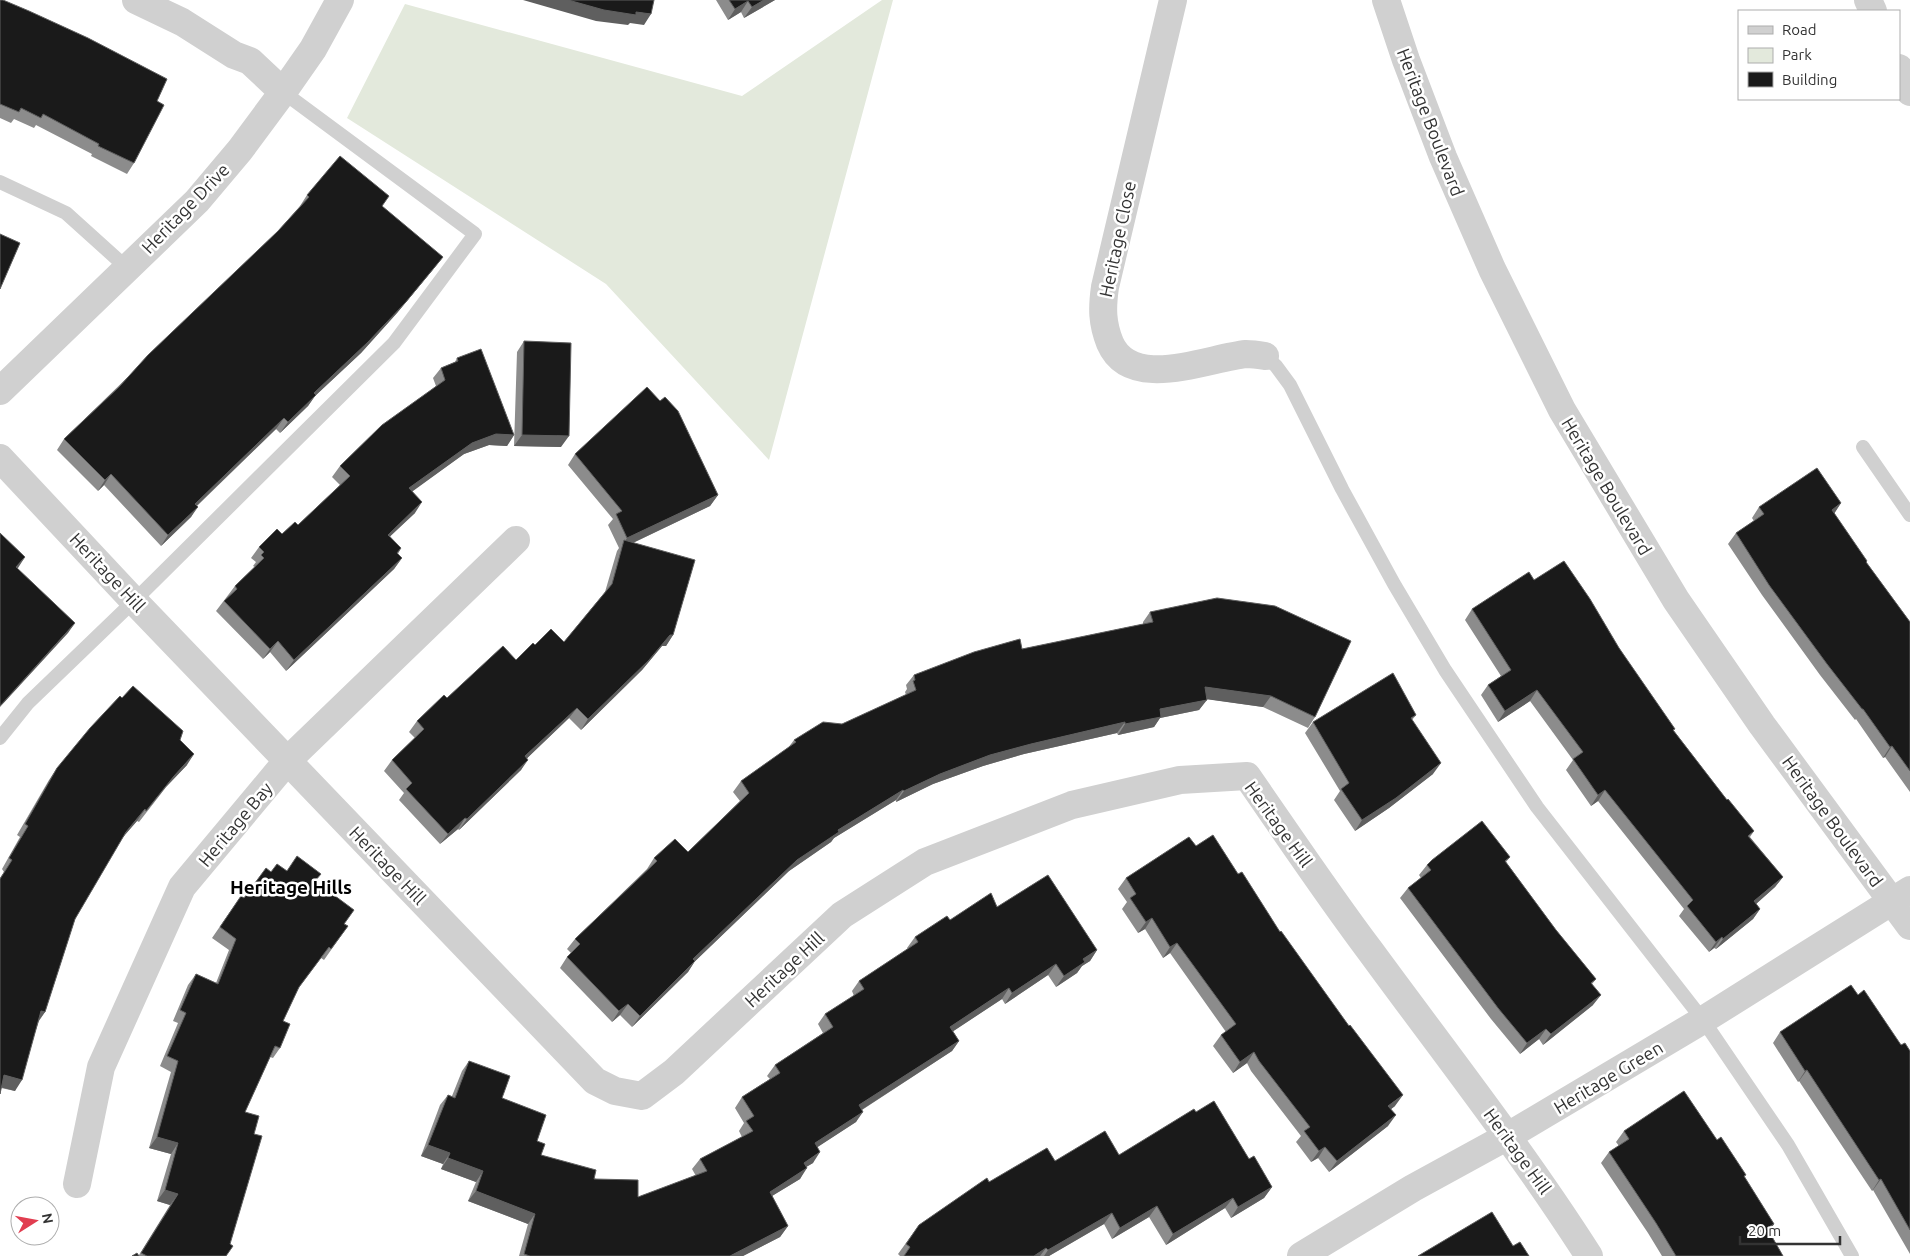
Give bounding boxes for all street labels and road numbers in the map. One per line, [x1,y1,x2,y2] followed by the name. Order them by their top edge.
[1394,45,1468,199] street label: Heritage Boulevard
[137,159,233,257] street label: Heritage Drive
[1095,179,1139,299] street label: Heritage Close
[1558,414,1656,558] street label: Heritage Boulevard
[66,528,150,616] street label: Heritage Hill
[1779,752,1887,890] street label: Heritage Boulevard
[1241,777,1317,871] street label: Heritage Hill
[194,778,276,870] street label: Heritage Bay
[346,822,430,908] street label: Heritage Hill
[740,927,828,1011] street label: Heritage Hill
[1550,1037,1666,1117] street label: Heritage Green
[1480,1104,1556,1198] street label: Heritage Hill

